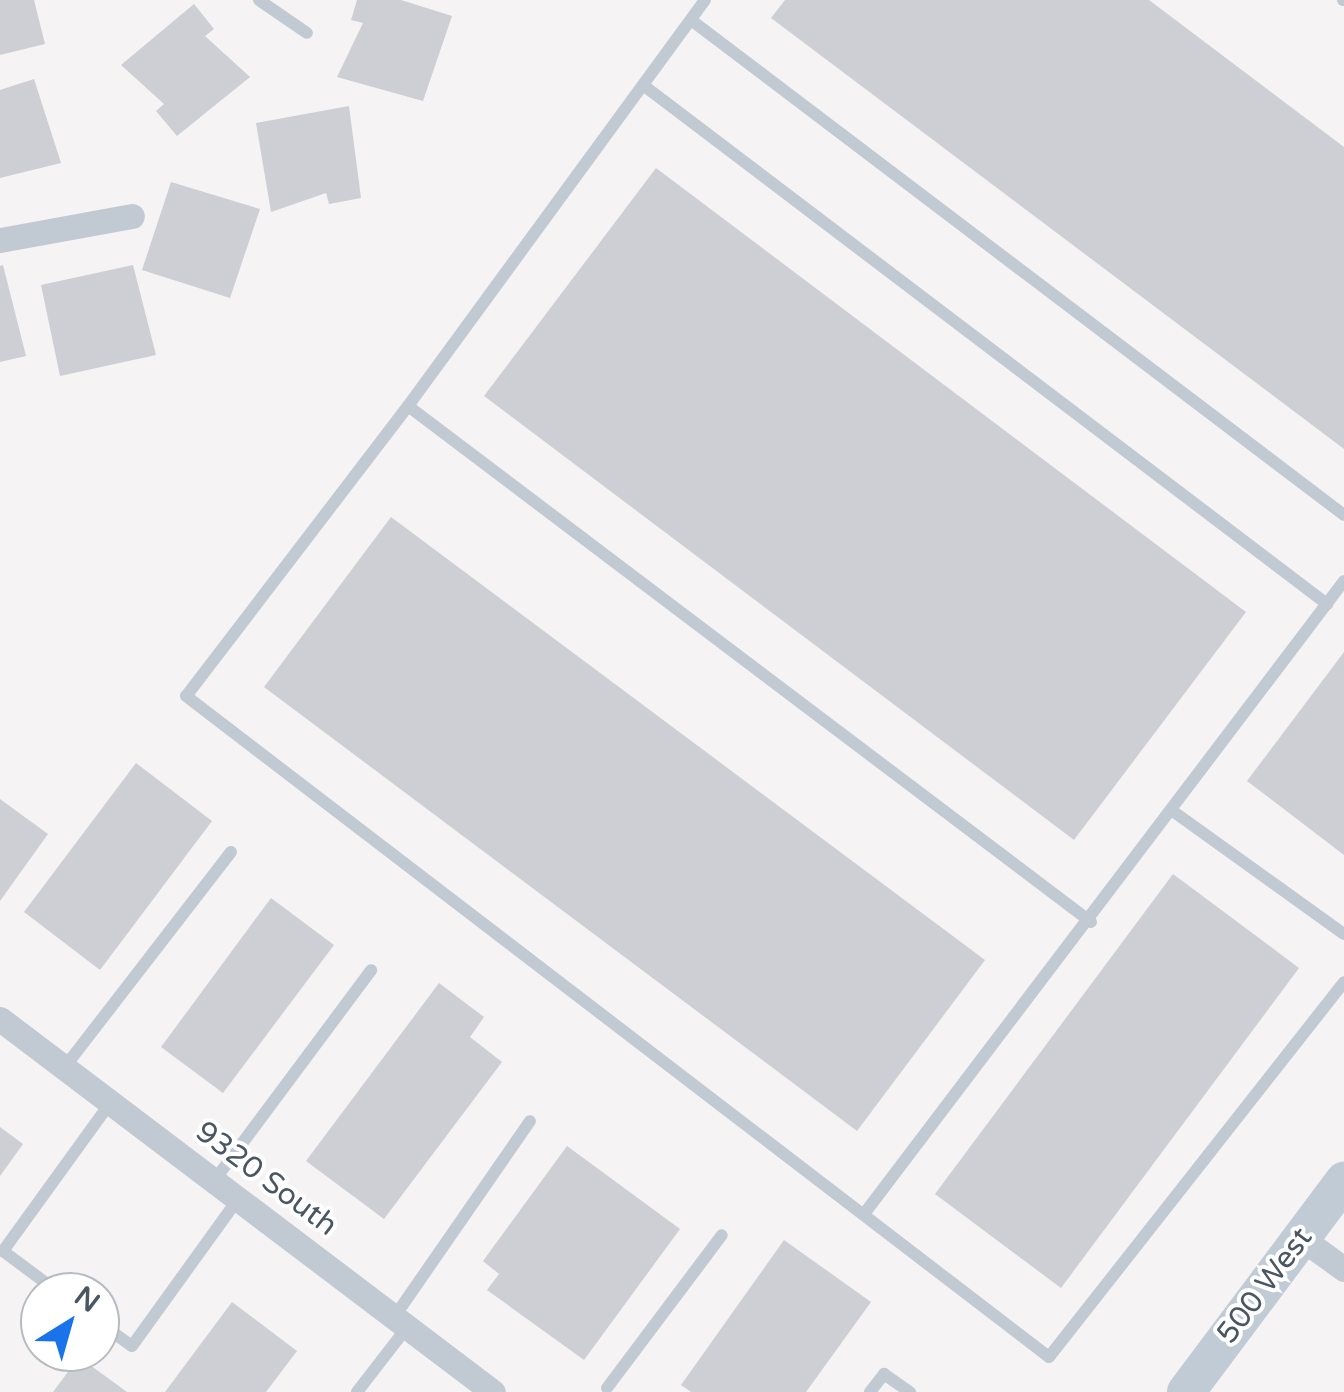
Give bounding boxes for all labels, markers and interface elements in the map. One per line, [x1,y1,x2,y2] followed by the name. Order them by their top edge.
[188,1114,344,1244] street label: 9320 South
[1210,1221,1320,1351] street label: 500 West
[20,1272,120,1372] north arrow
[68,1279,106,1320] text: N

